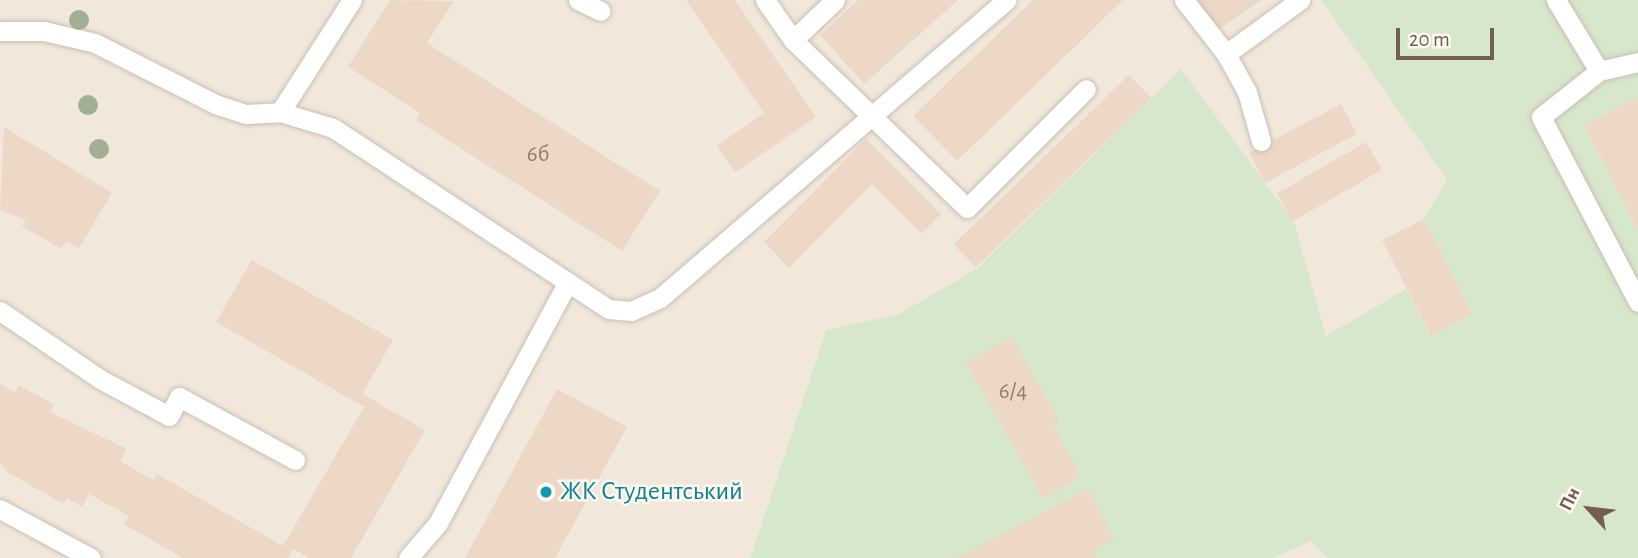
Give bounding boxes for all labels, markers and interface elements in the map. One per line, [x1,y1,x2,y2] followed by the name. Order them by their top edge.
[1400,14,1498,58] scale bar
[1409,29,1450,50] text: 20 m
[527,141,549,169] house number: 6б
[999,378,1027,406] house number: 6/4
[1554,474,1624,544] north arrow
[560,476,743,508] place label: ЖК Студентський
[538,484,554,500] marker: ЖК Студентський
[1556,485,1584,514] text: Пн

